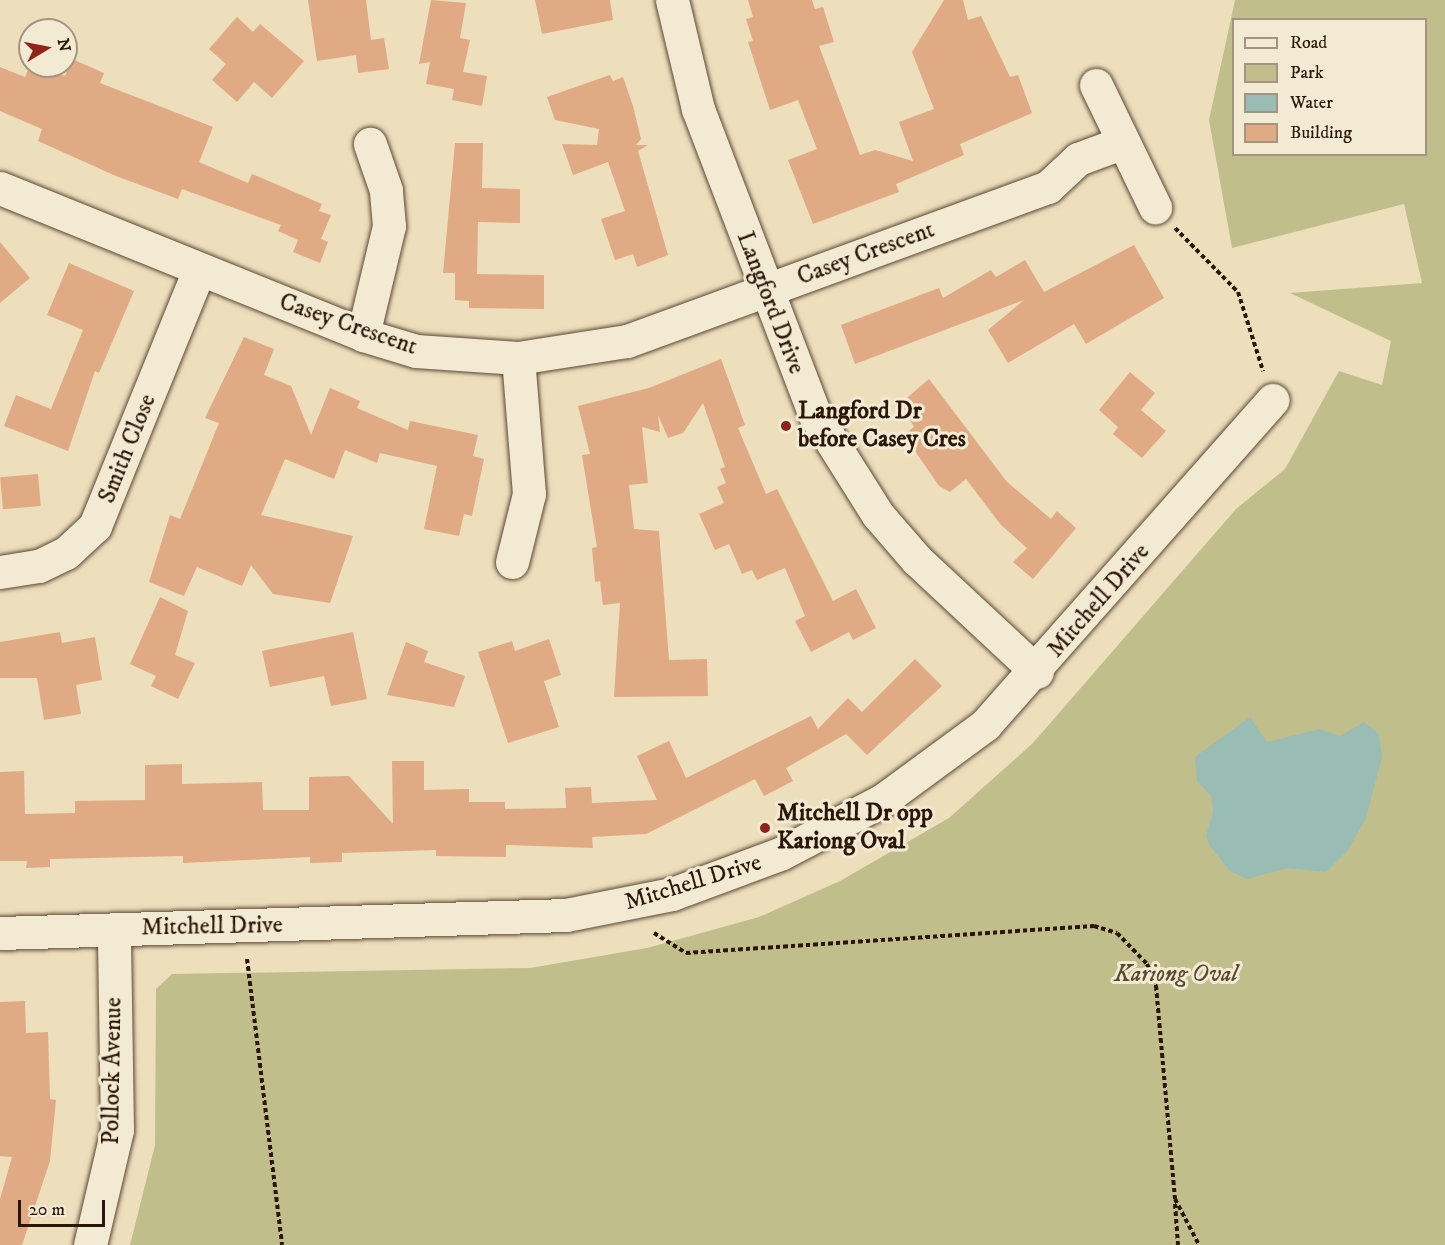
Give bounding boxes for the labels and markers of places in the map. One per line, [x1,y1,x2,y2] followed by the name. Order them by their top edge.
[798,398,966,454] place label: Langford Dr before Casey Cres
[779,419,793,433] marker: Langford Dr before Casey Cres
[777,800,933,856] place label: Mitchell Dr opp Kariong Oval
[758,821,772,835] marker: Mitchell Dr opp Kariong Oval

